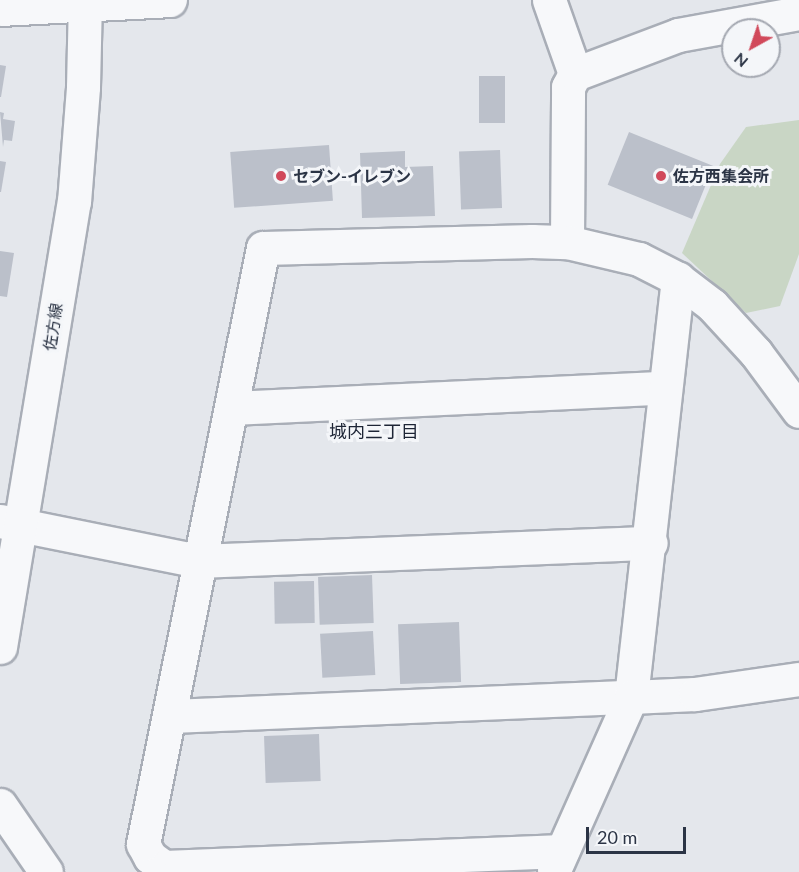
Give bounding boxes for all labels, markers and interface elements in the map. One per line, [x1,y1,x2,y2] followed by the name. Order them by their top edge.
[721,18,781,78] north arrow
[730,49,751,72] text: N
[293,166,411,186] place label: セブン-イレブン
[673,166,769,186] place label: 佐方西集会所
[274,169,288,183] marker: セブン-イレブン
[654,169,668,183] marker: 佐方西集会所
[40,302,66,352] street label: 佐方線
[329,420,419,442] district label: 城内三丁目
[589,815,690,853] scale bar
[597,826,637,848] text: 20 m

